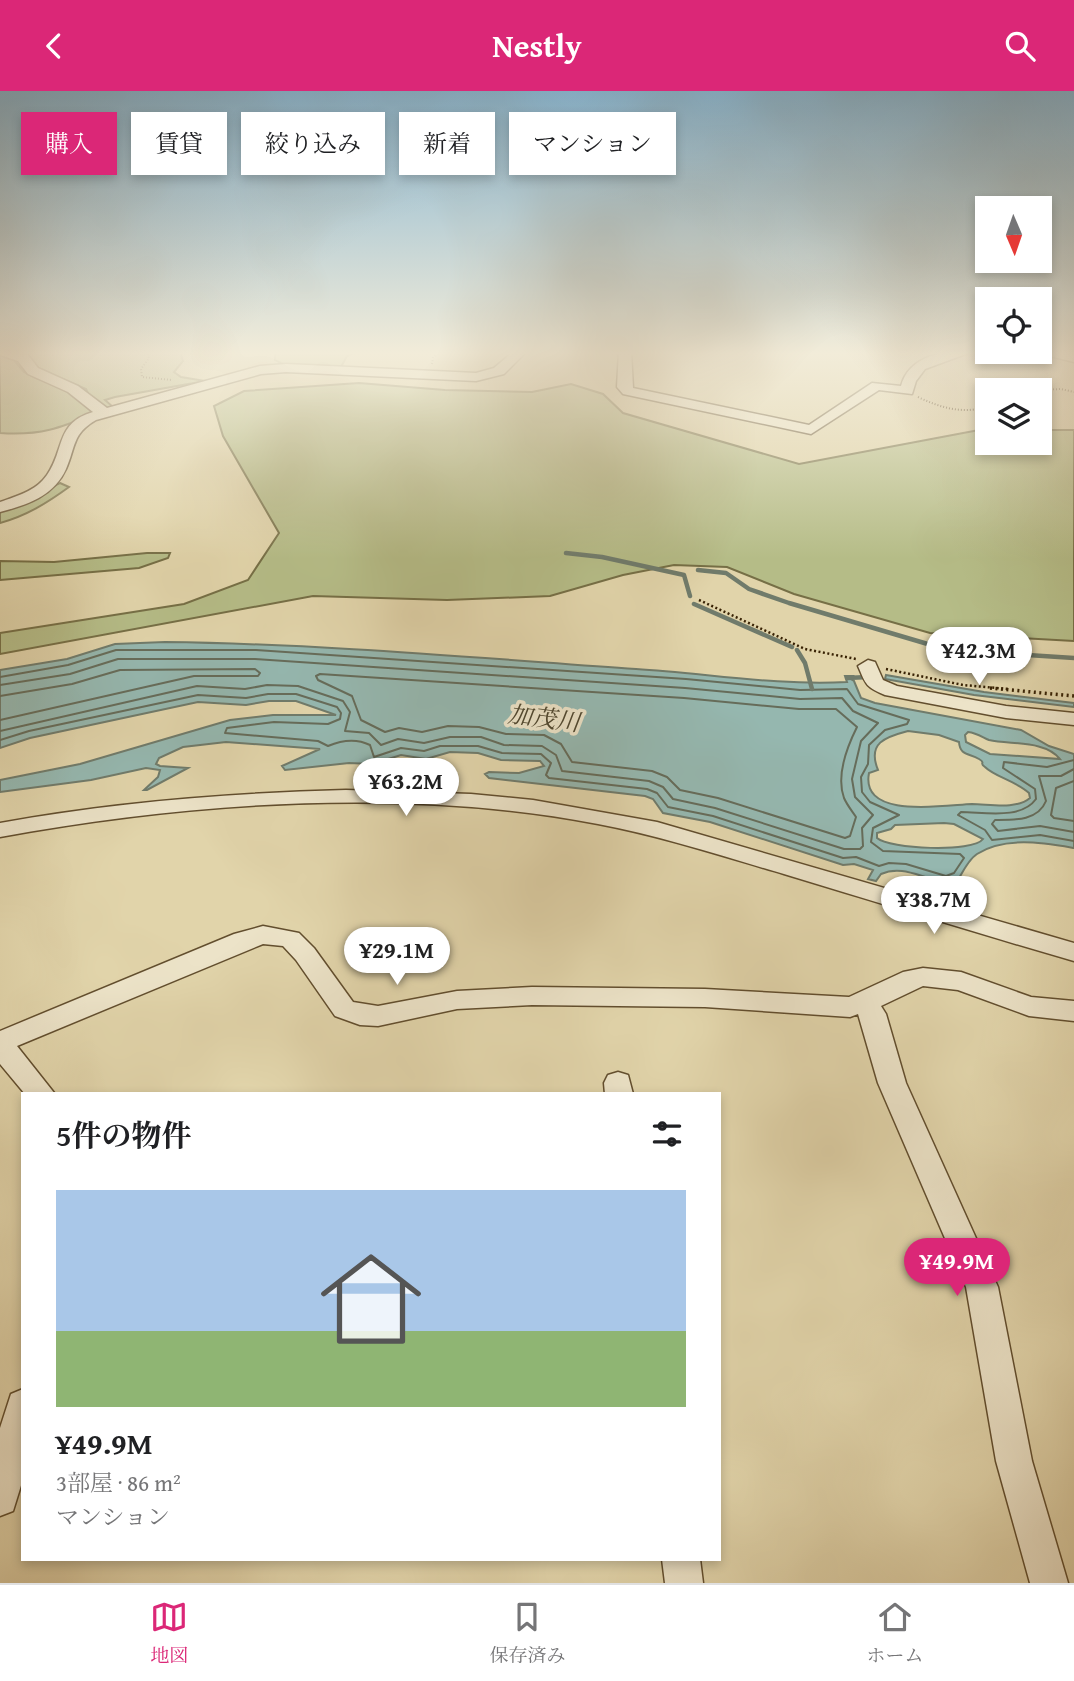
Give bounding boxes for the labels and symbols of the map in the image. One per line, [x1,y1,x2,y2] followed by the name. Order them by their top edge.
[975,196,1052,273] north arrow
[922,627,1036,687] pin: ¥42.3M
[506,696,585,740] water label: 加茂川
[349,759,463,818] pin: ¥63.2M
[877,877,991,936] pin: ¥38.7M
[340,927,454,987] pin: ¥29.1M
[900,1239,1014,1298] pin: ¥49.9M

